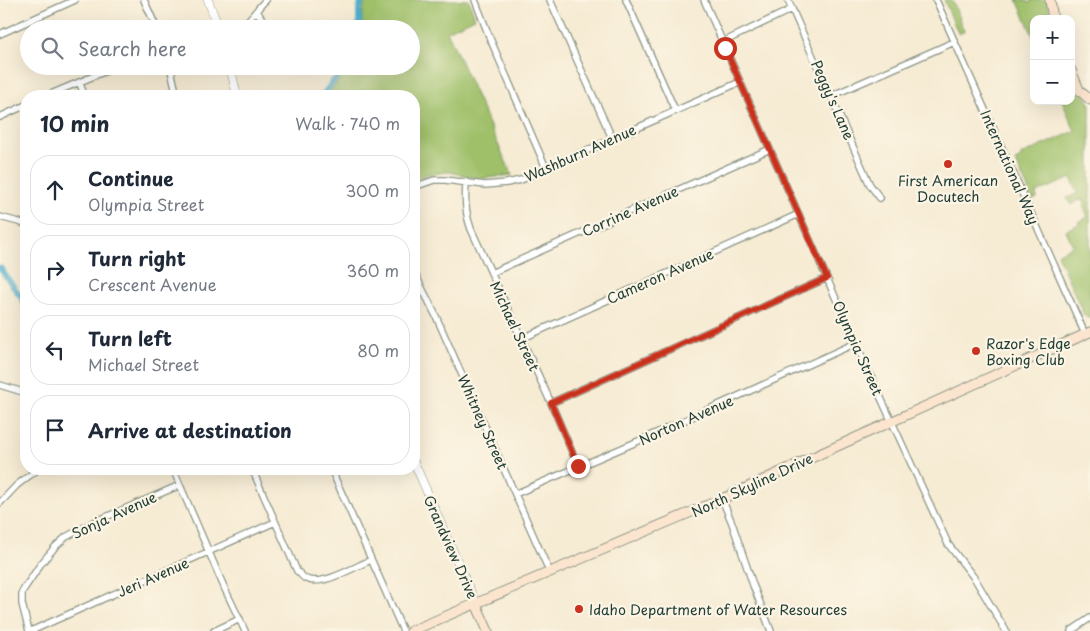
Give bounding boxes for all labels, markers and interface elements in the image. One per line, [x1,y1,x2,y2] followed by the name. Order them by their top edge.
[1030,15,1075,105] map controls
[1030,15,1075,60] button: +
[20,20,420,75] search box
[38,34,66,62] icon: search
[78,34,187,62] text: Search here
[714,37,737,60] route start
[806,57,860,143] street label: Peggy's Lane
[1030,60,1075,105] button: −
[975,106,1045,228] street label: International Way
[40,107,110,139] text: 10 min
[295,111,400,135] text: Walk · 740 m
[521,119,640,187] street label: Washburn Avenue
[942,158,954,170] marker: First American Docutech
[88,164,174,192] text: Continue
[898,170,998,207] place label: First American Docutech
[41,176,69,204] icon: ahead
[345,178,399,202] text: 300 m
[578,180,682,242] street label: Corrine Avenue
[88,192,204,216] text: Olympia Street
[603,243,717,309] street label: Cameron Avenue
[88,244,186,272] text: Turn right
[41,256,69,284] icon: right
[347,258,399,282] text: 360 m
[88,272,217,296] text: Crescent Avenue
[485,278,545,375] street label: Michael Street
[828,297,888,399] street label: Olympia Street
[88,324,172,352] text: Turn left
[986,333,1071,370] place label: Razor's Edge Boxing Club
[41,336,69,364] icon: left
[357,338,399,362] text: 80 m
[970,345,982,357] marker: Razor's Edge Boxing Club
[88,352,199,376] text: Michael Street
[453,371,513,473] street label: Whitney Street
[635,390,737,450] street label: Norton Avenue
[41,416,69,444] icon: arrive
[88,416,292,444] text: Arrive at destination
[688,448,816,522] street label: North Skyline Drive
[567,455,590,478] route end
[68,486,160,544] street label: Sonja Avenue
[419,492,483,602] street label: Grandview Drive
[114,552,192,602] street label: Jeri Avenue
[589,599,847,620] place label: Idaho Department of Water Resources
[573,603,585,615] marker: Idaho Department of Water Resources

